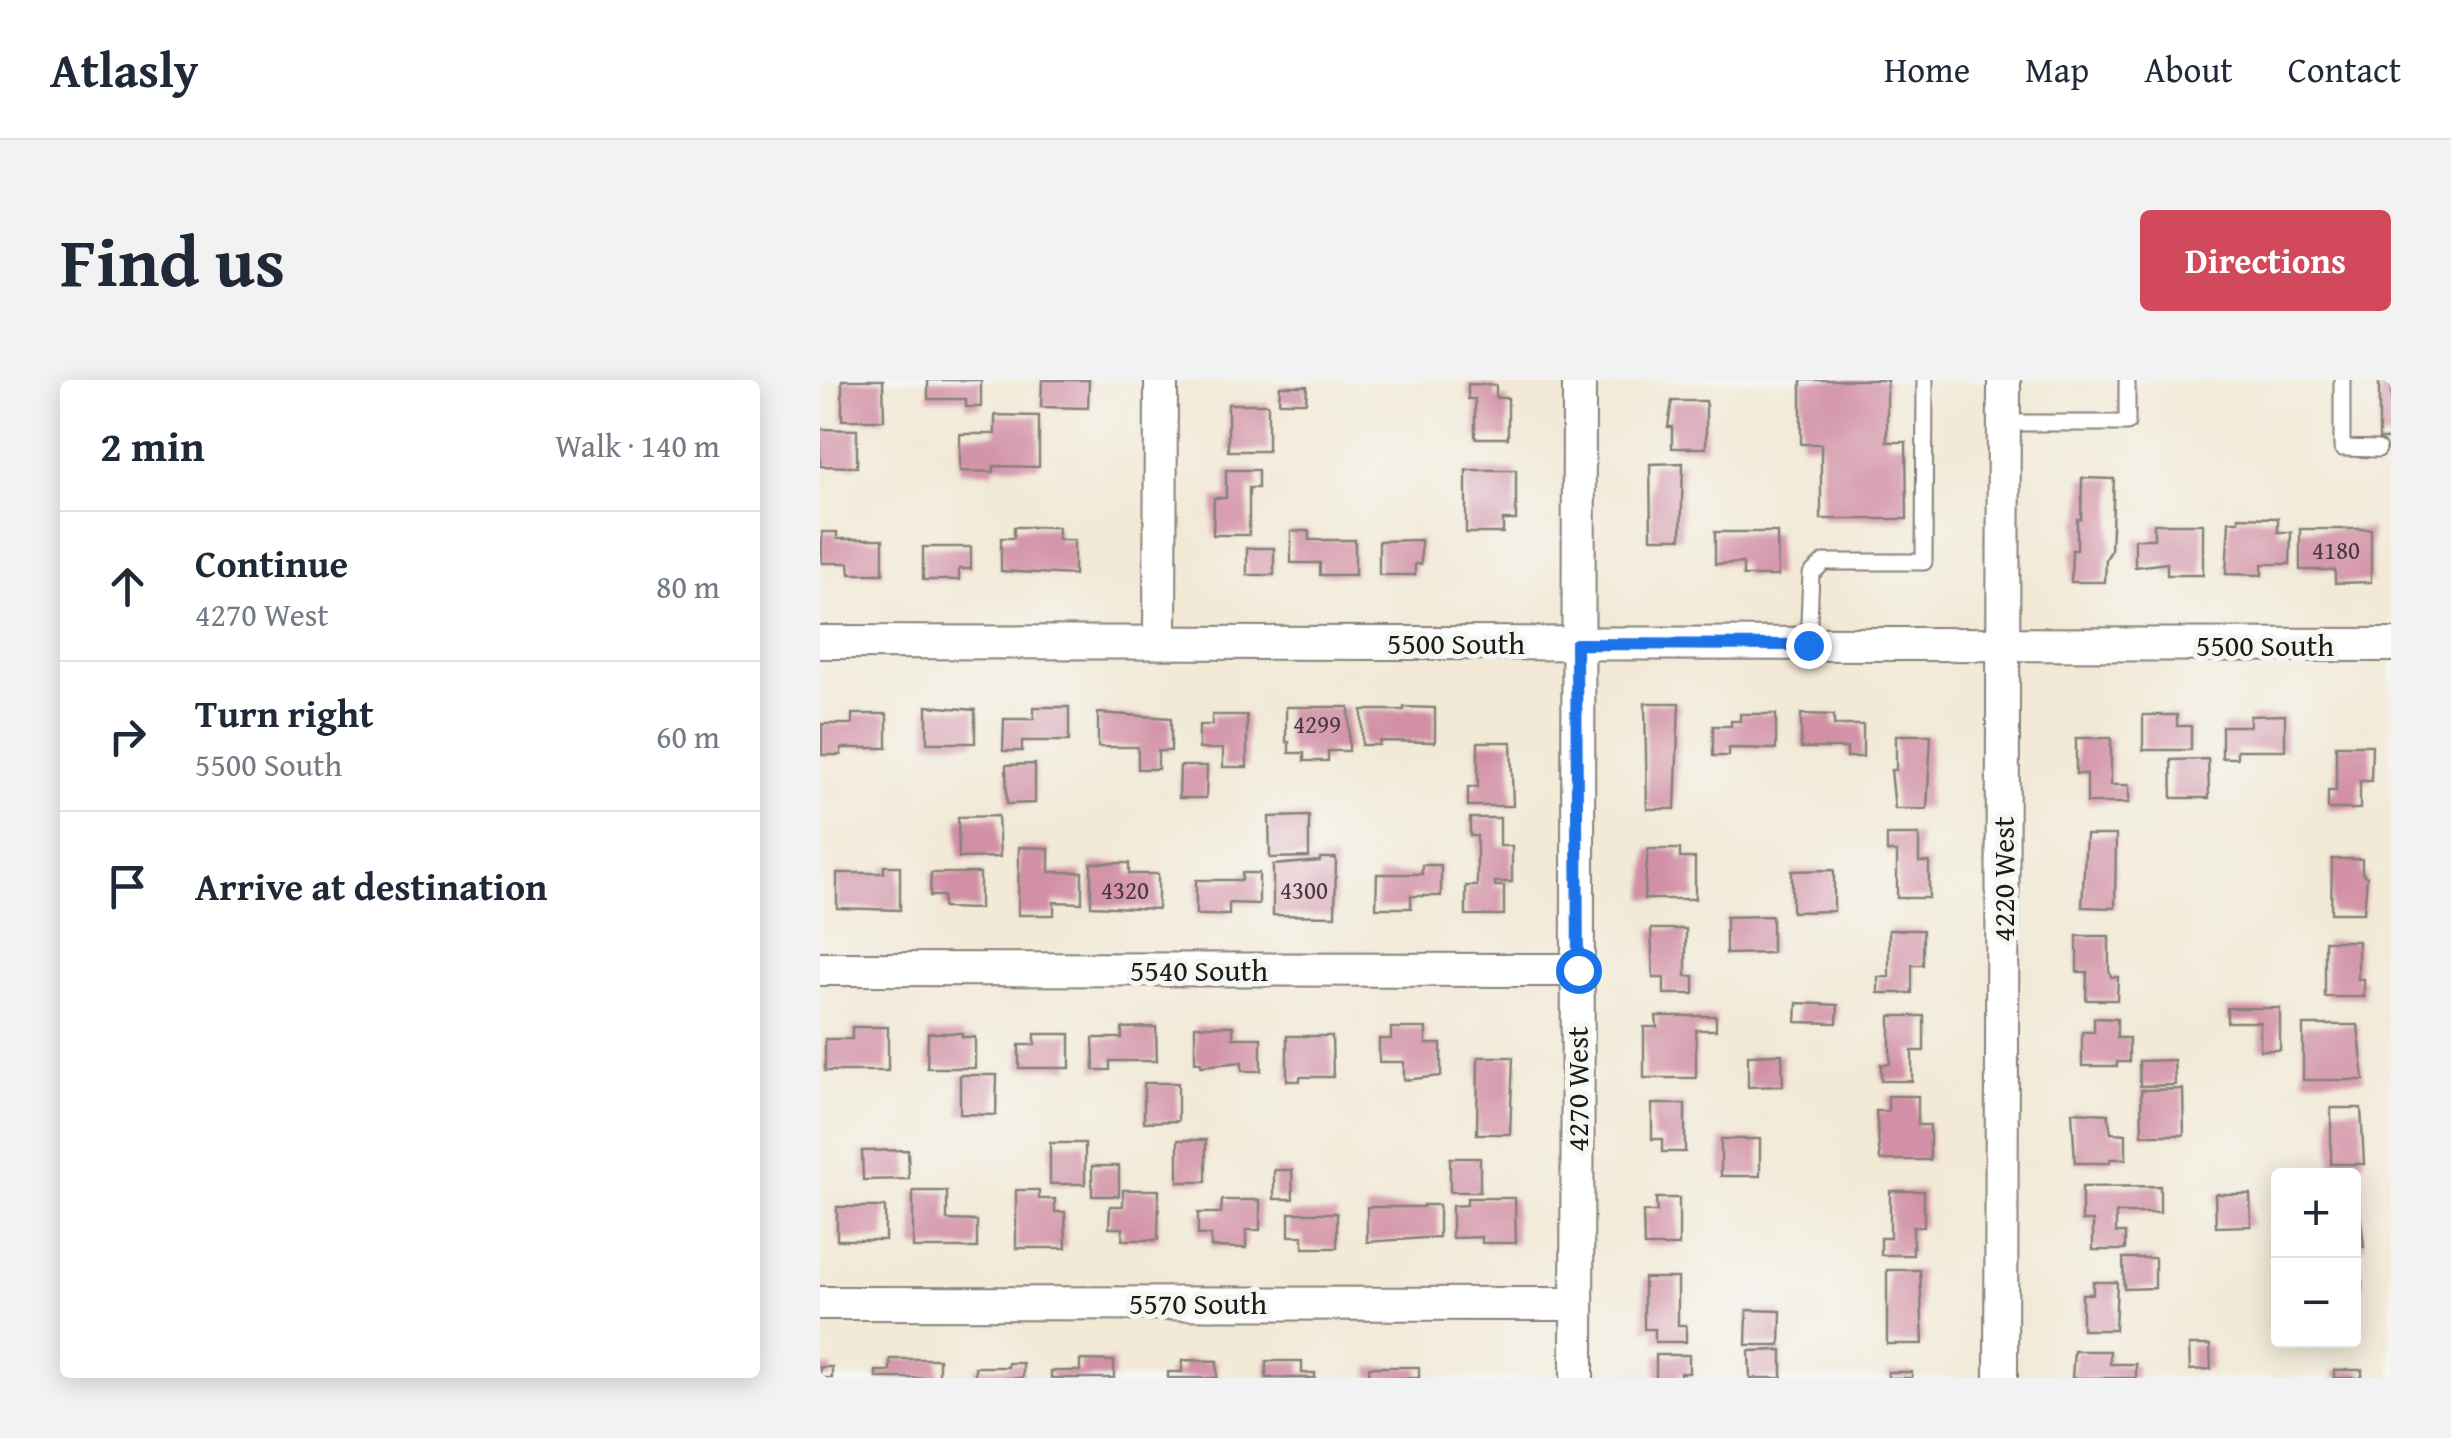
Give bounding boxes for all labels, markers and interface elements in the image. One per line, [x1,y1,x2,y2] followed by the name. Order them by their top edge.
[50,34,198,105] text: Atlasly
[1884,44,1970,95] text: Home
[2025,44,2089,95] text: Map
[2144,44,2233,95] text: About
[2288,44,2401,95] text: Contact
[60,209,285,312] text: Find us
[2140,210,2391,311] button: Directions
[100,415,205,476] text: 2 min
[555,422,720,469] text: Walk · 140 m
[2312,532,2360,568] house number: 4180
[195,535,348,591] text: Continue
[100,559,155,614] icon: ahead
[656,563,720,610] text: 80 m
[195,591,329,638] text: 4270 West
[1387,621,1525,665] street label: 5500 South
[1786,623,1832,669] route end
[2196,623,2334,667] street label: 5500 South
[195,685,374,741] text: Turn right
[1293,706,1341,742] house number: 4299
[100,709,155,764] icon: right
[656,713,720,760] text: 60 m
[195,741,342,788] text: 5500 South
[1981,816,2025,942] street label: 4220 West
[195,858,548,914] text: Arrive at destination
[100,859,155,914] icon: arrive
[1101,872,1149,908] house number: 4320
[1280,872,1328,908] house number: 4300
[1130,948,1268,992] street label: 5540 South
[1556,948,1602,994] route start
[1555,1026,1599,1152] street label: 4270 West
[2271,1168,2361,1348] map controls
[2271,1168,2361,1258] button: +
[2271,1258,2361,1348] button: −
[1129,1281,1267,1325] street label: 5570 South

